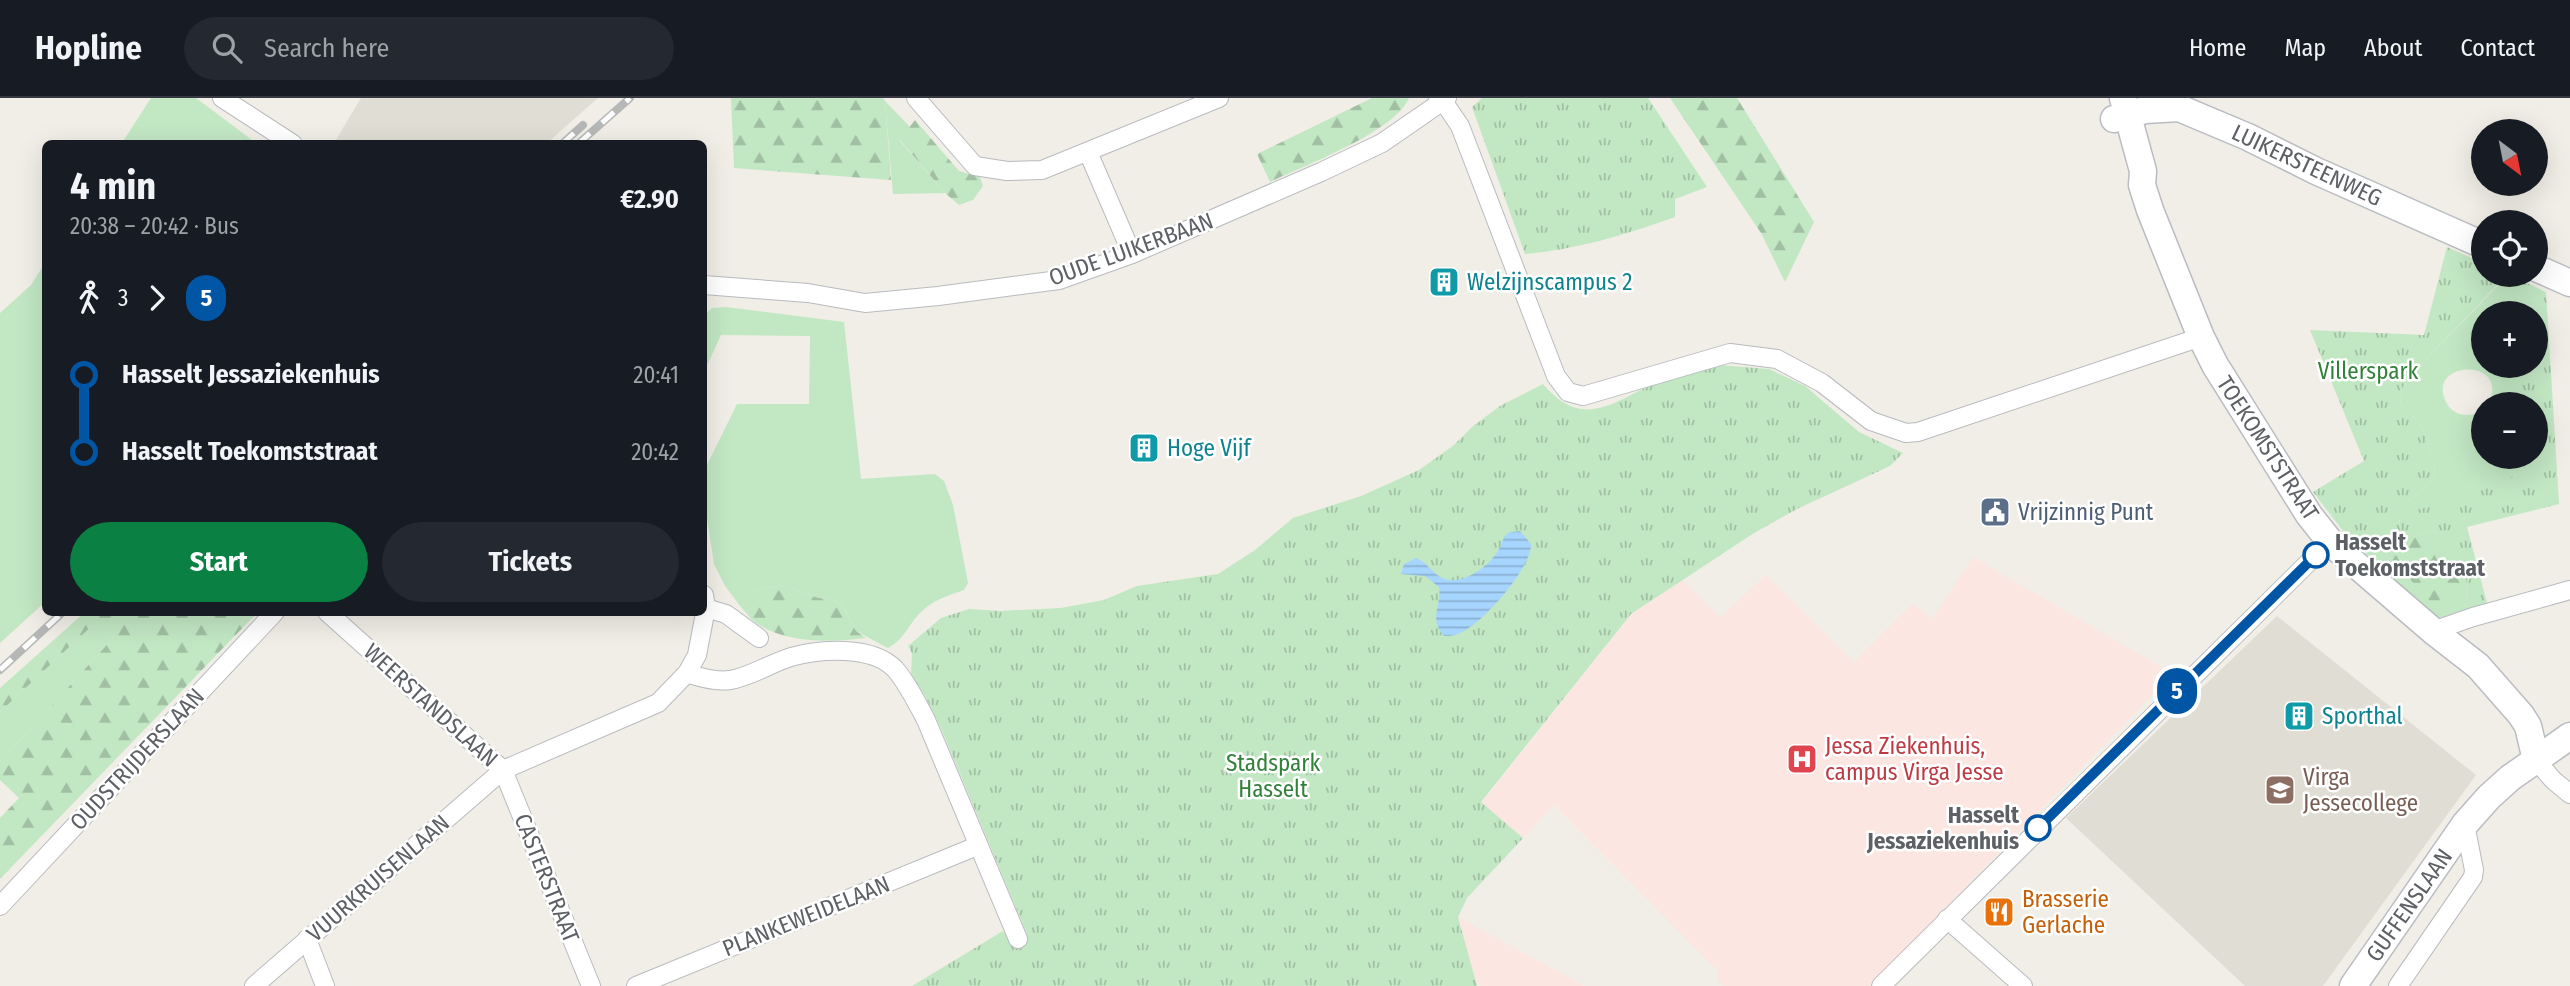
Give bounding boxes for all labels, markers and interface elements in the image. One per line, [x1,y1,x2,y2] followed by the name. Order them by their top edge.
[184,17,674,80] search box
[35,28,142,68] text: Hopline
[208,29,246,67] icon: search
[264,33,389,64] text: Search here
[2189,34,2246,62] text: Home
[2284,34,2326,62] text: Map
[2364,34,2422,62] text: About
[2460,34,2535,62] text: Contact
[2227,118,2387,212] street label: LUIKERSTEENWEG
[2471,119,2548,196] north arrow
[2471,119,2548,469] map controls
[70,163,156,209] text: 4 min
[620,184,679,215] text: €2.90
[1045,206,1217,292] street label: OUDE LUIKERBAAN
[2471,210,2548,287] button: locate
[70,212,239,240] text: 20:38 – 20:42 · Bus
[1427,265,1461,299] building icon: Welzijnscampus 2
[1467,268,1633,296] place label: Welzijnscampus 2
[70,279,108,317] icon: walk
[138,279,176,317] icon: forward
[118,284,128,312] text: 3
[200,284,212,312] text: 5
[2471,301,2548,378] button: +
[2318,357,2419,385] park label: Villerspark
[122,359,380,390] text: Hasselt Jessaziekenhuis
[633,361,679,389] text: 20:41
[2211,371,2325,526] street label: TOEKOMSTSTRAAT
[2471,392,2548,469] button: −
[1127,431,1161,465] building icon: Hoge Vijf
[1167,434,1253,462] place label: Hoge Vijf
[122,436,378,467] text: Hasselt Toekomststraat
[631,438,679,466] text: 20:42
[1978,495,2012,529] public building icon: Vrijzinnig Punt
[2018,498,2154,526] place label: Vrijzinnig Punt
[70,522,368,602] button: Start
[382,522,679,602] button: Tickets
[2335,528,2486,582] place label: Hasselt Toekomststraat
[2303,542,2329,568] marker: Hasselt Toekomststraat
[358,637,504,773] street label: WEERSTANDSLAAN
[2154,668,2200,714] line badge: 5
[2171,677,2183,705] text: 5
[64,682,210,836] street label: OUDSTRIJDERSLAAN
[2282,699,2316,733] building icon: Sporthal
[2322,702,2403,730] place label: Sporthal
[1825,732,2004,786] place label: Jessa Ziekenhuis, campus Virga Jesse
[1785,742,1819,776] hospital icon: Jessa Ziekenhuis, campus Virga Jesse
[1226,749,1320,803] park label: Stadspark Hasselt
[2303,763,2418,817] place label: Virga Jessecollege
[2263,773,2297,807] school or university icon: Virga Jessecollege
[1866,801,2020,855] place label: Hasselt Jessaziekenhuis
[301,808,455,948] street label: VUURKRUISENLAAN
[508,810,586,947] street label: CASTERSTRAAT
[2025,815,2051,841] marker: Hasselt Jessaziekenhuis
[2360,843,2458,967] street label: GUFFENSLAAN
[718,870,894,962] street label: PLANKEWEIDELAAN
[2022,885,2109,939] place label: Brasserie Gerlache
[1982,895,2016,929] restaurant icon: Brasserie Gerlache

